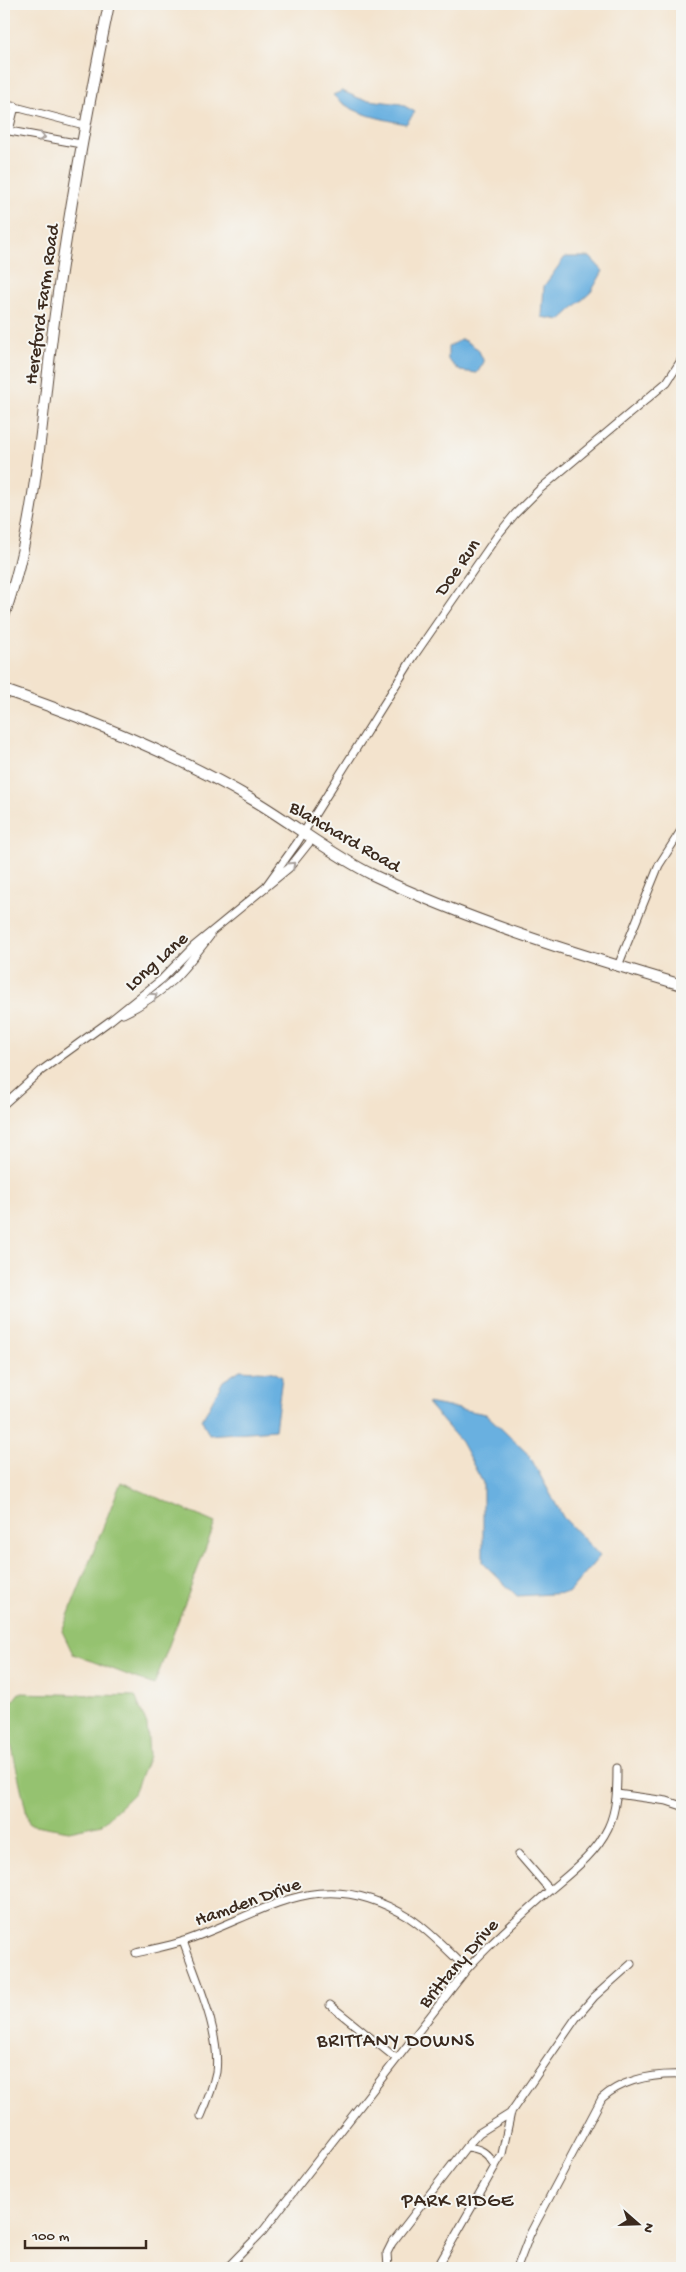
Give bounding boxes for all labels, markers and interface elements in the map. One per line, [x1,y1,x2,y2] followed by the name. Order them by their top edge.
[38,131,47,142] one-way arrow
[21,221,66,386] street label: Hereford Farm Road
[430,535,487,603] street label: Doe Run
[284,796,406,880] street label: Blanchard Road
[286,862,295,871] one-way arrow
[121,928,194,997] street label: Long Lane
[148,993,158,1002] one-way arrow
[192,1873,304,1933] street label: Hamden Drive
[414,1915,505,2014] street label: Brittany Drive
[316,2031,475,2054] district label: BRITTANY DOWNS
[401,2191,515,2214] district label: PARK RIDGE
[614,2200,664,2250] north arrow
[25,2217,146,2249] scale bar
[638,2220,657,2235] text: N
[31,2228,70,2246] text: 100 m

